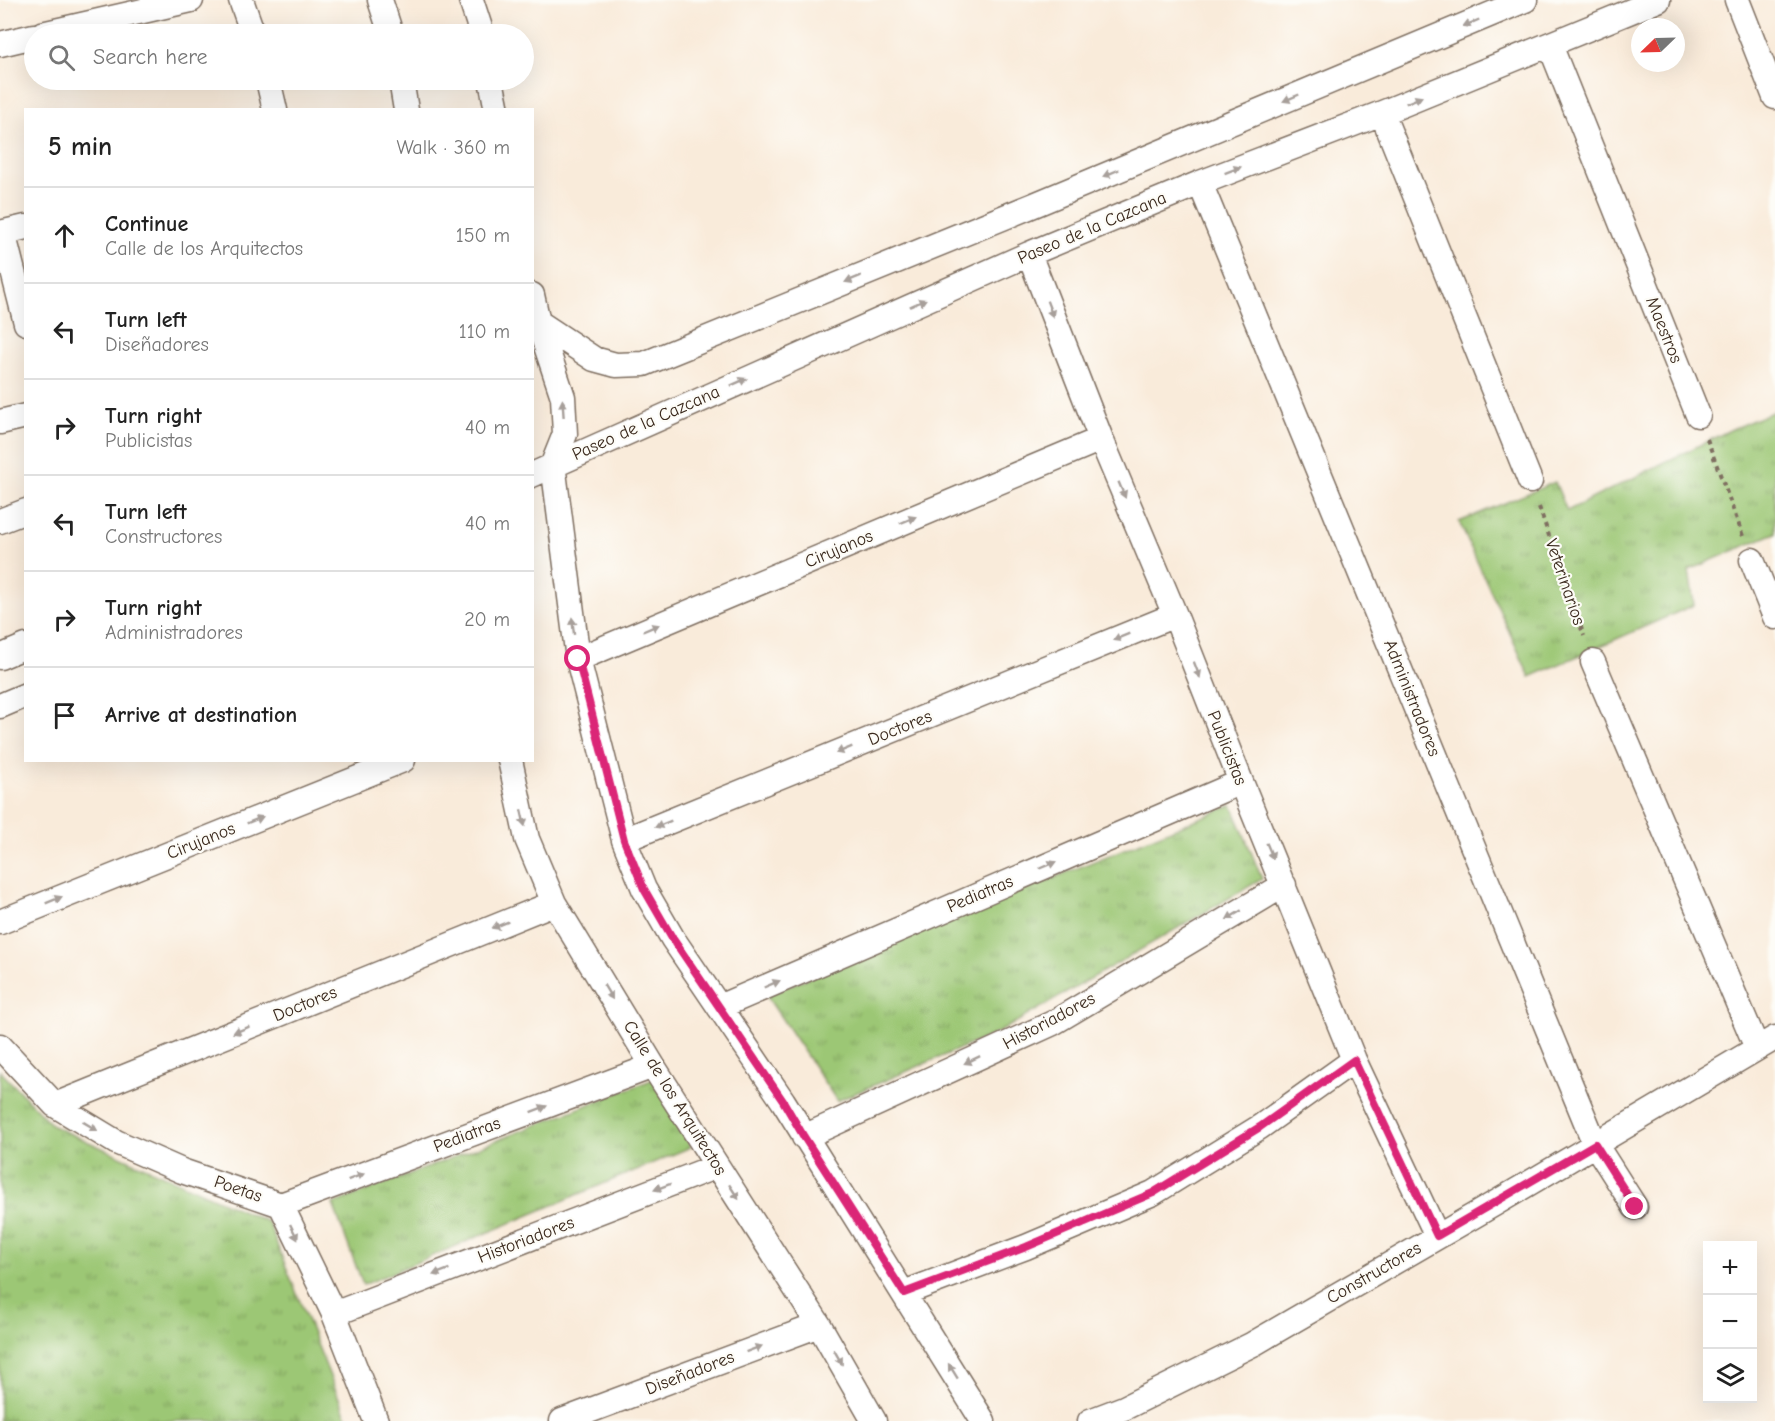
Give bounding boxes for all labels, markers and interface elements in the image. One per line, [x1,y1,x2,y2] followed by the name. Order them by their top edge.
[1461,18,1479,28] one-way arrow
[1631,18,1685,72] north arrow
[24,24,534,90] search box
[45,41,78,74] icon: search
[93,44,208,70] text: Search here
[1281,93,1299,103] one-way arrow
[1406,95,1424,105] one-way arrow
[48,132,112,162] text: 5 min
[396,136,510,159] text: Walk · 360 m
[1224,165,1242,175] one-way arrow
[1101,168,1119,178] one-way arrow
[1015,187,1169,269] street label: Paseo de la Cazcana
[105,211,188,237] text: Continue
[48,219,81,252] icon: ahead
[456,224,510,247] text: 150 m
[105,237,303,260] text: Calle de los Arquitectos
[843,274,861,284] one-way arrow
[1641,294,1687,366] street label: Maestros
[909,299,926,308] one-way arrow
[1046,300,1055,318] one-way arrow
[105,307,187,333] text: Turn left
[48,315,81,348] icon: left
[459,320,510,343] text: 110 m
[105,333,209,356] text: Diseñadores
[731,377,749,387] one-way arrow
[569,381,723,465] street label: Paseo de la Cazcana
[559,399,568,418] one-way arrow
[105,403,202,429] text: Turn right
[48,411,81,444] icon: right
[465,416,510,439] text: 40 m
[105,429,192,452] text: Publicistas
[1118,481,1127,499] one-way arrow
[105,499,187,525] text: Turn left
[48,507,81,540] icon: left
[465,512,510,535] text: 40 m
[899,515,917,524] one-way arrow
[105,525,222,548] text: Constructores
[802,525,876,573] street label: Cirujanos
[1540,536,1590,628] street label: Veterinarios
[105,595,202,621] text: Turn right
[48,603,81,636] icon: right
[464,608,510,631] text: 20 m
[569,616,578,635] one-way arrow
[105,621,243,644] text: Administradores
[642,623,660,632] one-way arrow
[1112,632,1130,642] one-way arrow
[1379,637,1445,759] street label: Administradores
[564,645,590,671] route start
[1193,661,1202,679] one-way arrow
[48,699,81,732] icon: arrive
[105,702,297,728] text: Arrive at destination
[865,706,935,750] street label: Doctores
[1203,708,1251,788] street label: Publicistas
[834,746,852,756] one-way arrow
[518,808,528,827] one-way arrow
[246,815,264,824] one-way arrow
[164,818,238,864] street label: Cirujanos
[654,820,672,829] one-way arrow
[1266,842,1275,860] one-way arrow
[1039,860,1057,869] one-way arrow
[944,871,1016,917] street label: Pediatras
[46,895,64,905] one-way arrow
[1226,910,1242,921] one-way arrow
[491,921,509,930] one-way arrow
[764,979,781,988] one-way arrow
[270,982,340,1026] street label: Doctores
[602,984,613,1000] one-way arrow
[999,988,1099,1054] street label: Historiadores
[619,1017,731,1179] street label: Calle de los Arquitectos
[232,1025,250,1035] one-way arrow
[963,1056,980,1065] one-way arrow
[530,1103,548,1113] one-way arrow
[431,1113,503,1157] street label: Pediatras
[82,1121,98,1132] one-way arrow
[211,1171,265,1207] street label: Poetas
[347,1172,365,1181] one-way arrow
[653,1182,671,1192] one-way arrow
[728,1184,739,1200] one-way arrow
[1621,1193,1647,1219] route end
[475,1212,577,1268] street label: Historiadores
[290,1223,299,1240] one-way arrow
[1323,1237,1425,1309] street label: Constructores
[1703,1241,1757,1403] map controls
[1703,1241,1757,1295] button: +
[432,1268,450,1278] one-way arrow
[1703,1295,1757,1349] button: −
[745,1344,763,1353] one-way arrow
[643,1346,737,1400] street label: Diseñadores
[832,1349,842,1366] one-way arrow
[1703,1349,1757,1403] button: layers
[947,1363,958,1379] one-way arrow

